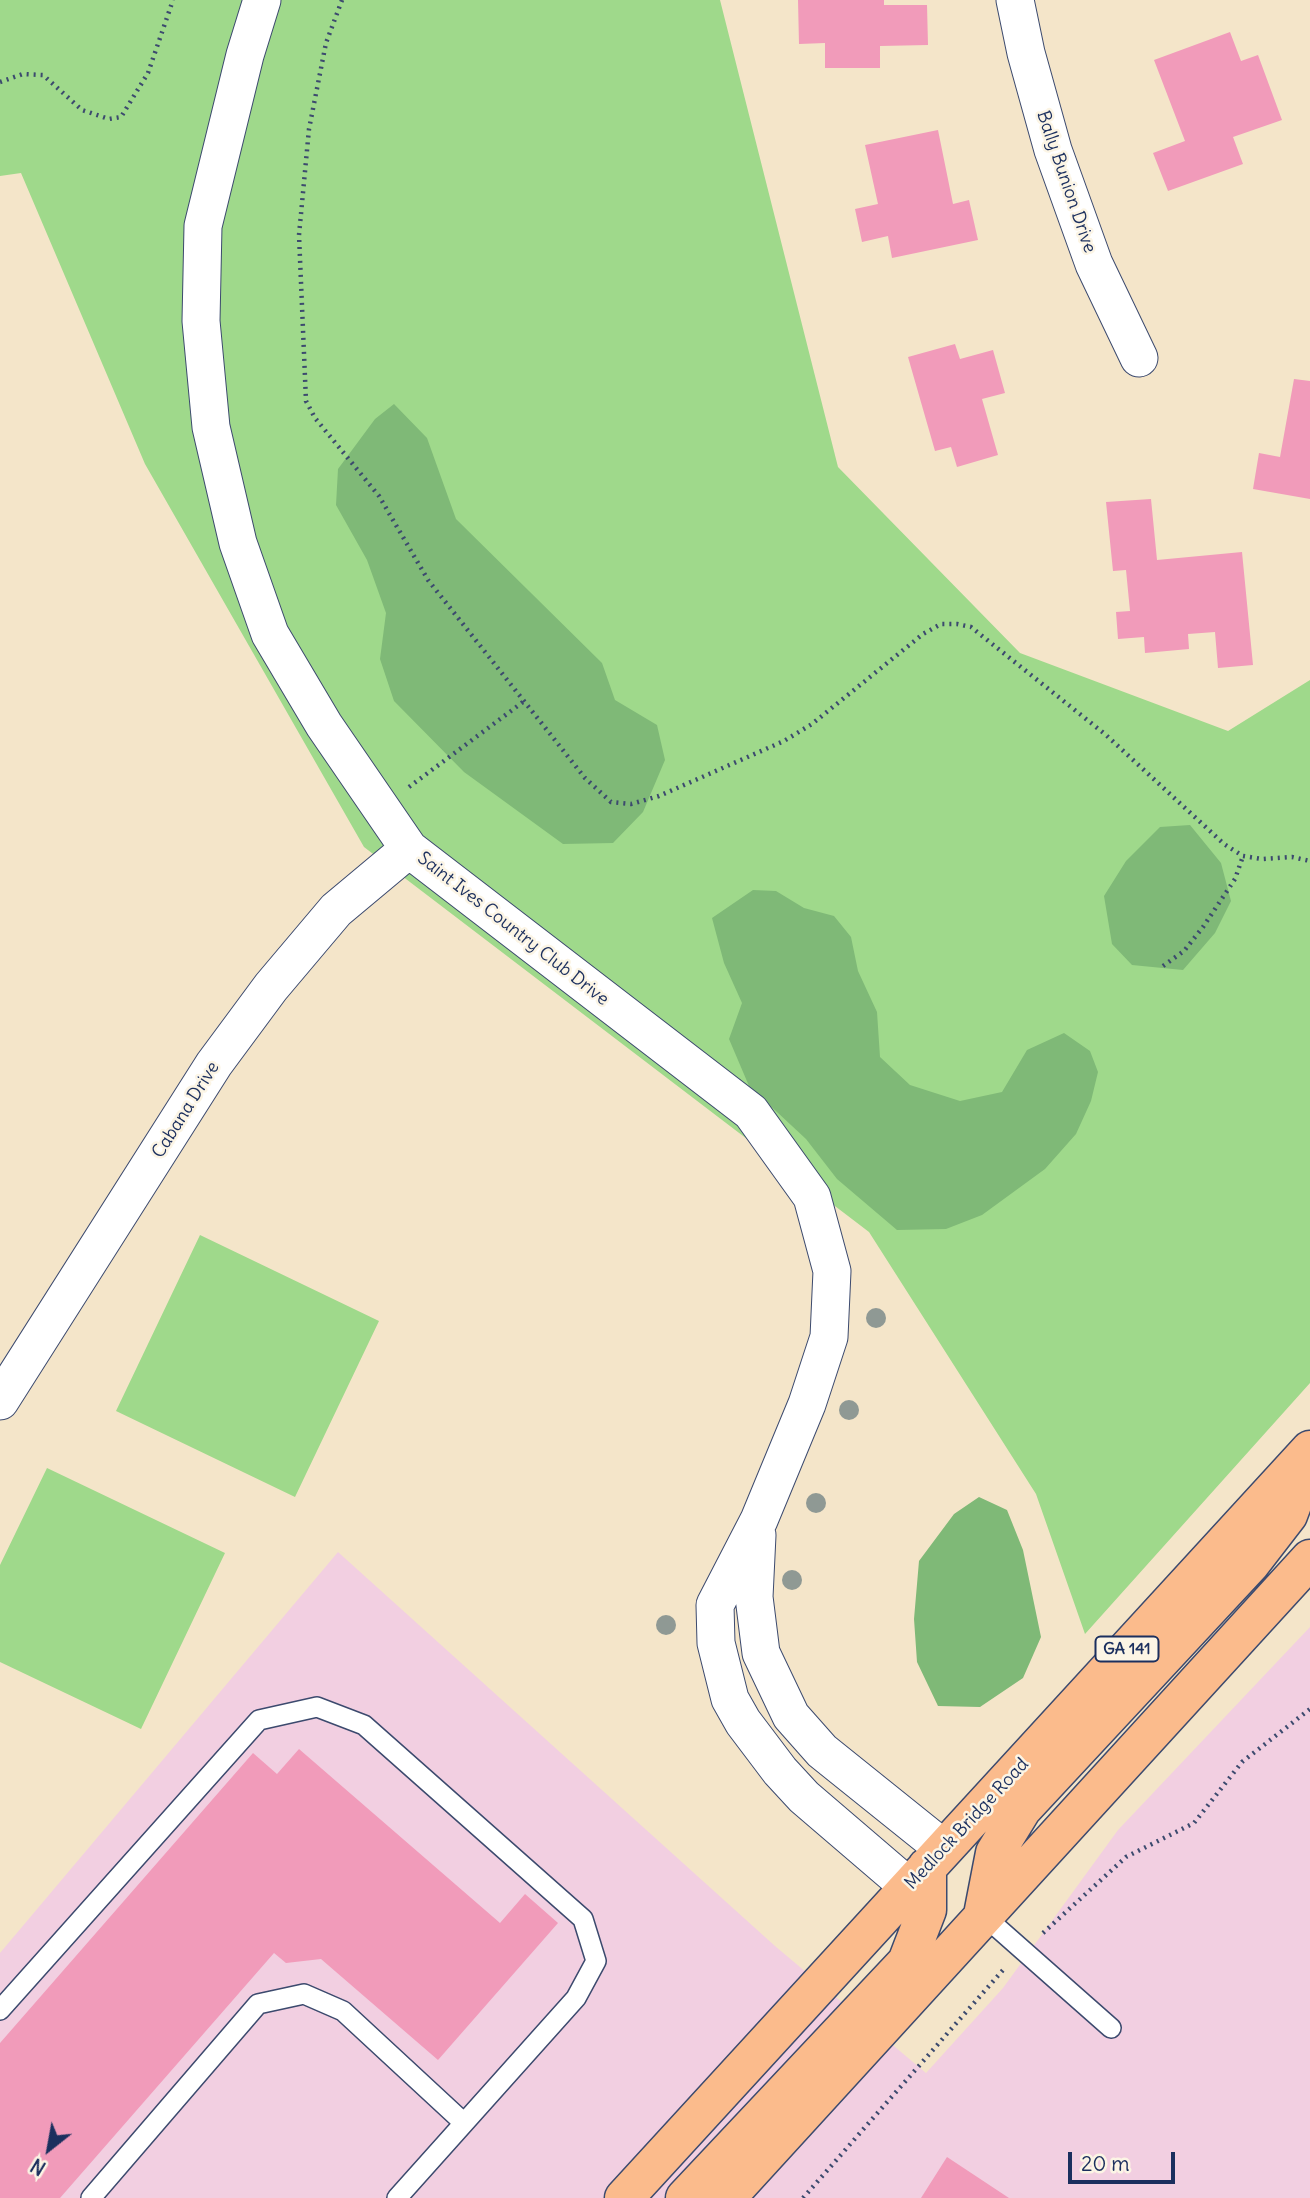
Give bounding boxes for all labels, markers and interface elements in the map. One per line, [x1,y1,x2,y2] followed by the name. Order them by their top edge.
[1032,108,1100,256] street label: Bally Bunion Drive
[413,848,613,1010] street label: Saint Ives Country Club Drive
[148,1058,224,1162] street label: Cabana Drive
[1096,1637,1158,1662] road number: GA 141
[901,1754,1033,1894] street label: Medlock Bridge Road
[14,2114,84,2184] north arrow
[1072,2138,1179,2182] scale bar
[1081,2150,1130,2177] text: 20 m
[26,2153,50,2181] text: N

